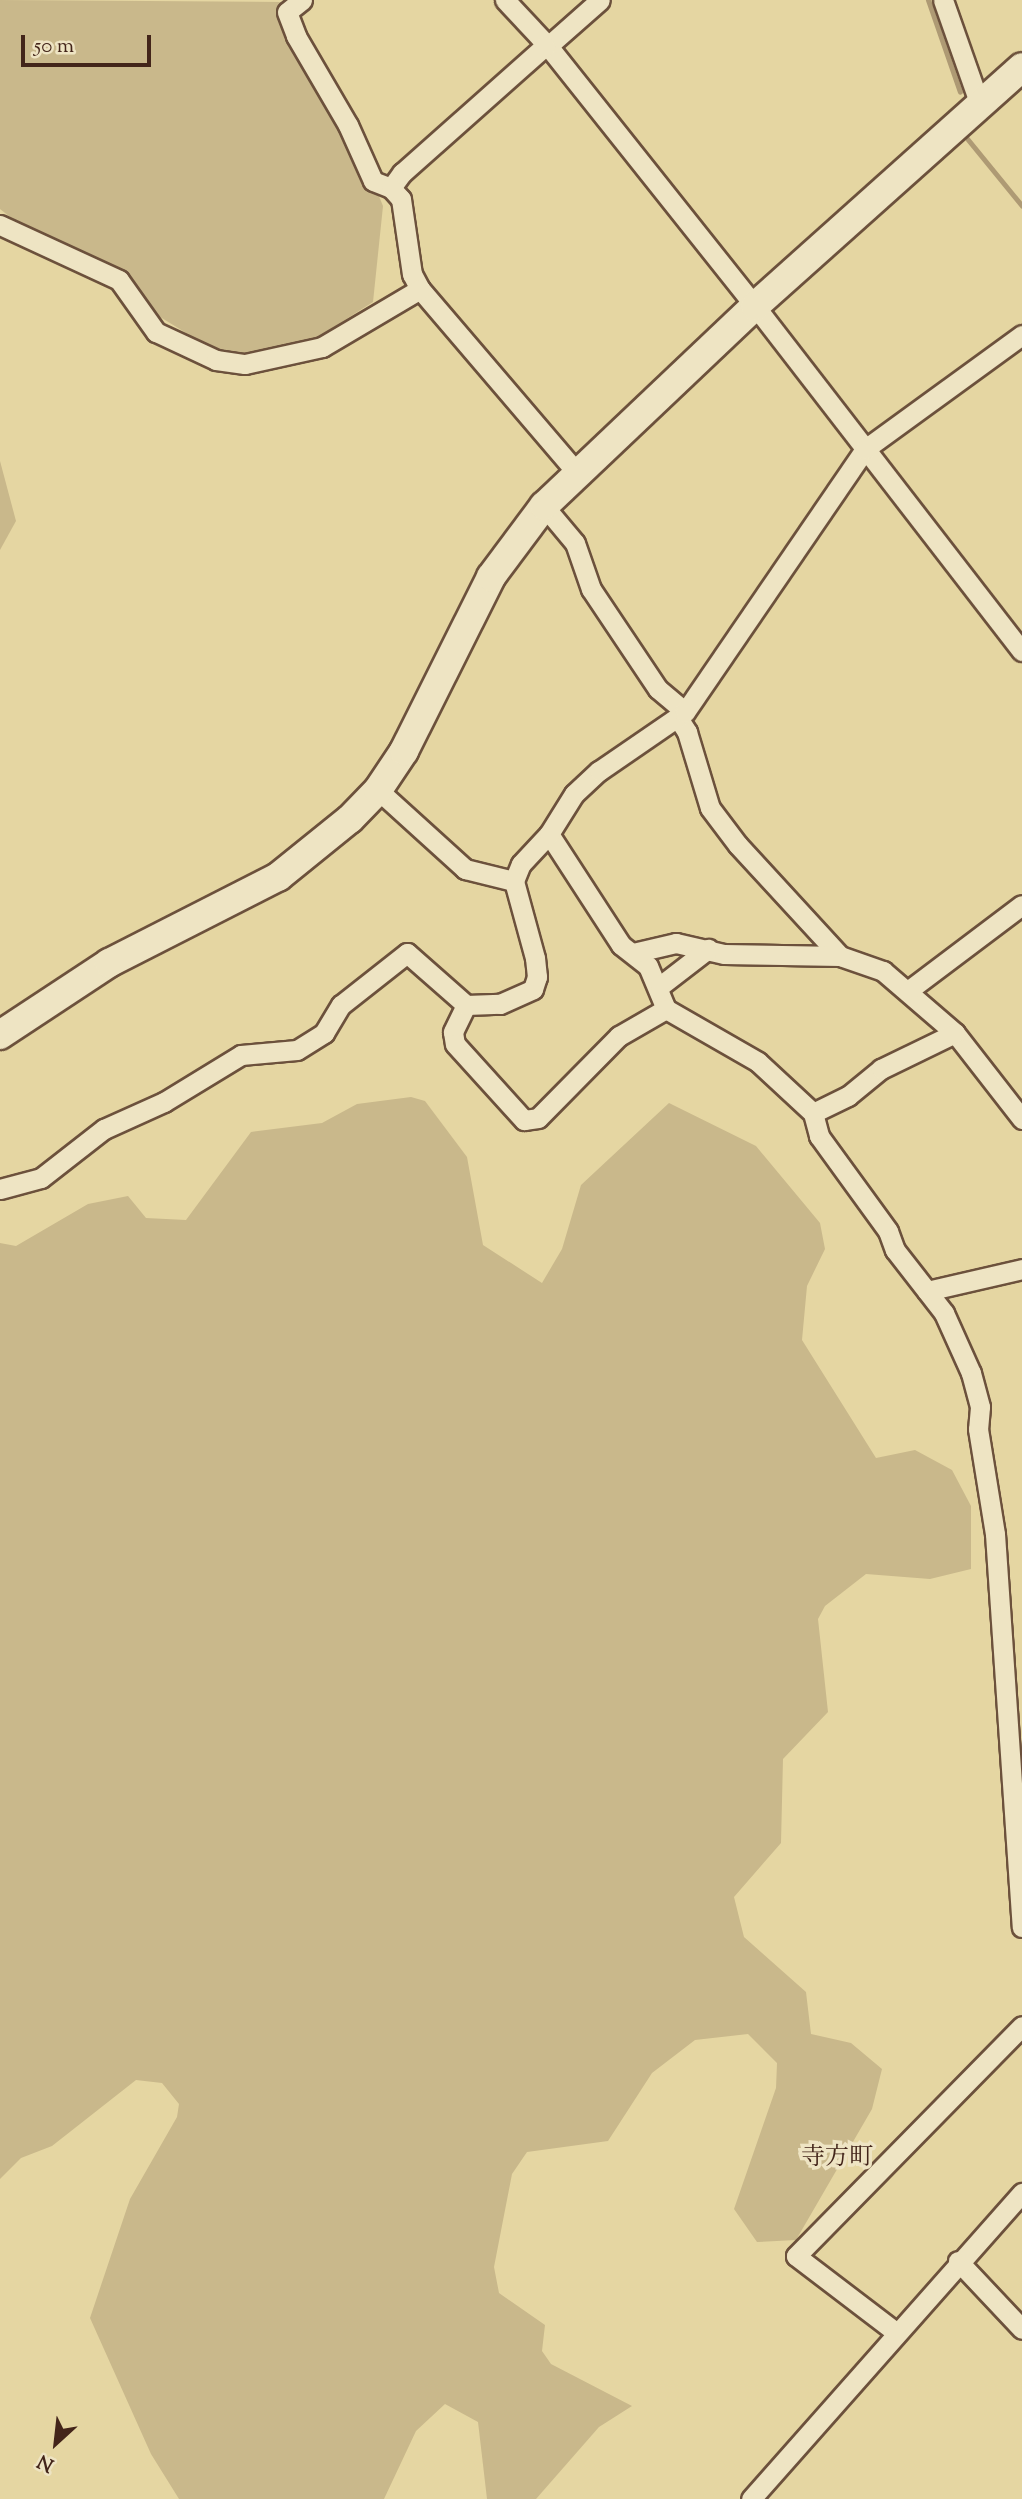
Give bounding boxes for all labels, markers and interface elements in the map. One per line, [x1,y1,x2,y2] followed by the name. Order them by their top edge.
[24,21,154,65] scale bar
[34,32,74,62] text: 50 m
[801,2145,873,2173] district label: 寺方町
[21,2408,91,2478] north arrow
[33,2447,59,2478] text: N

